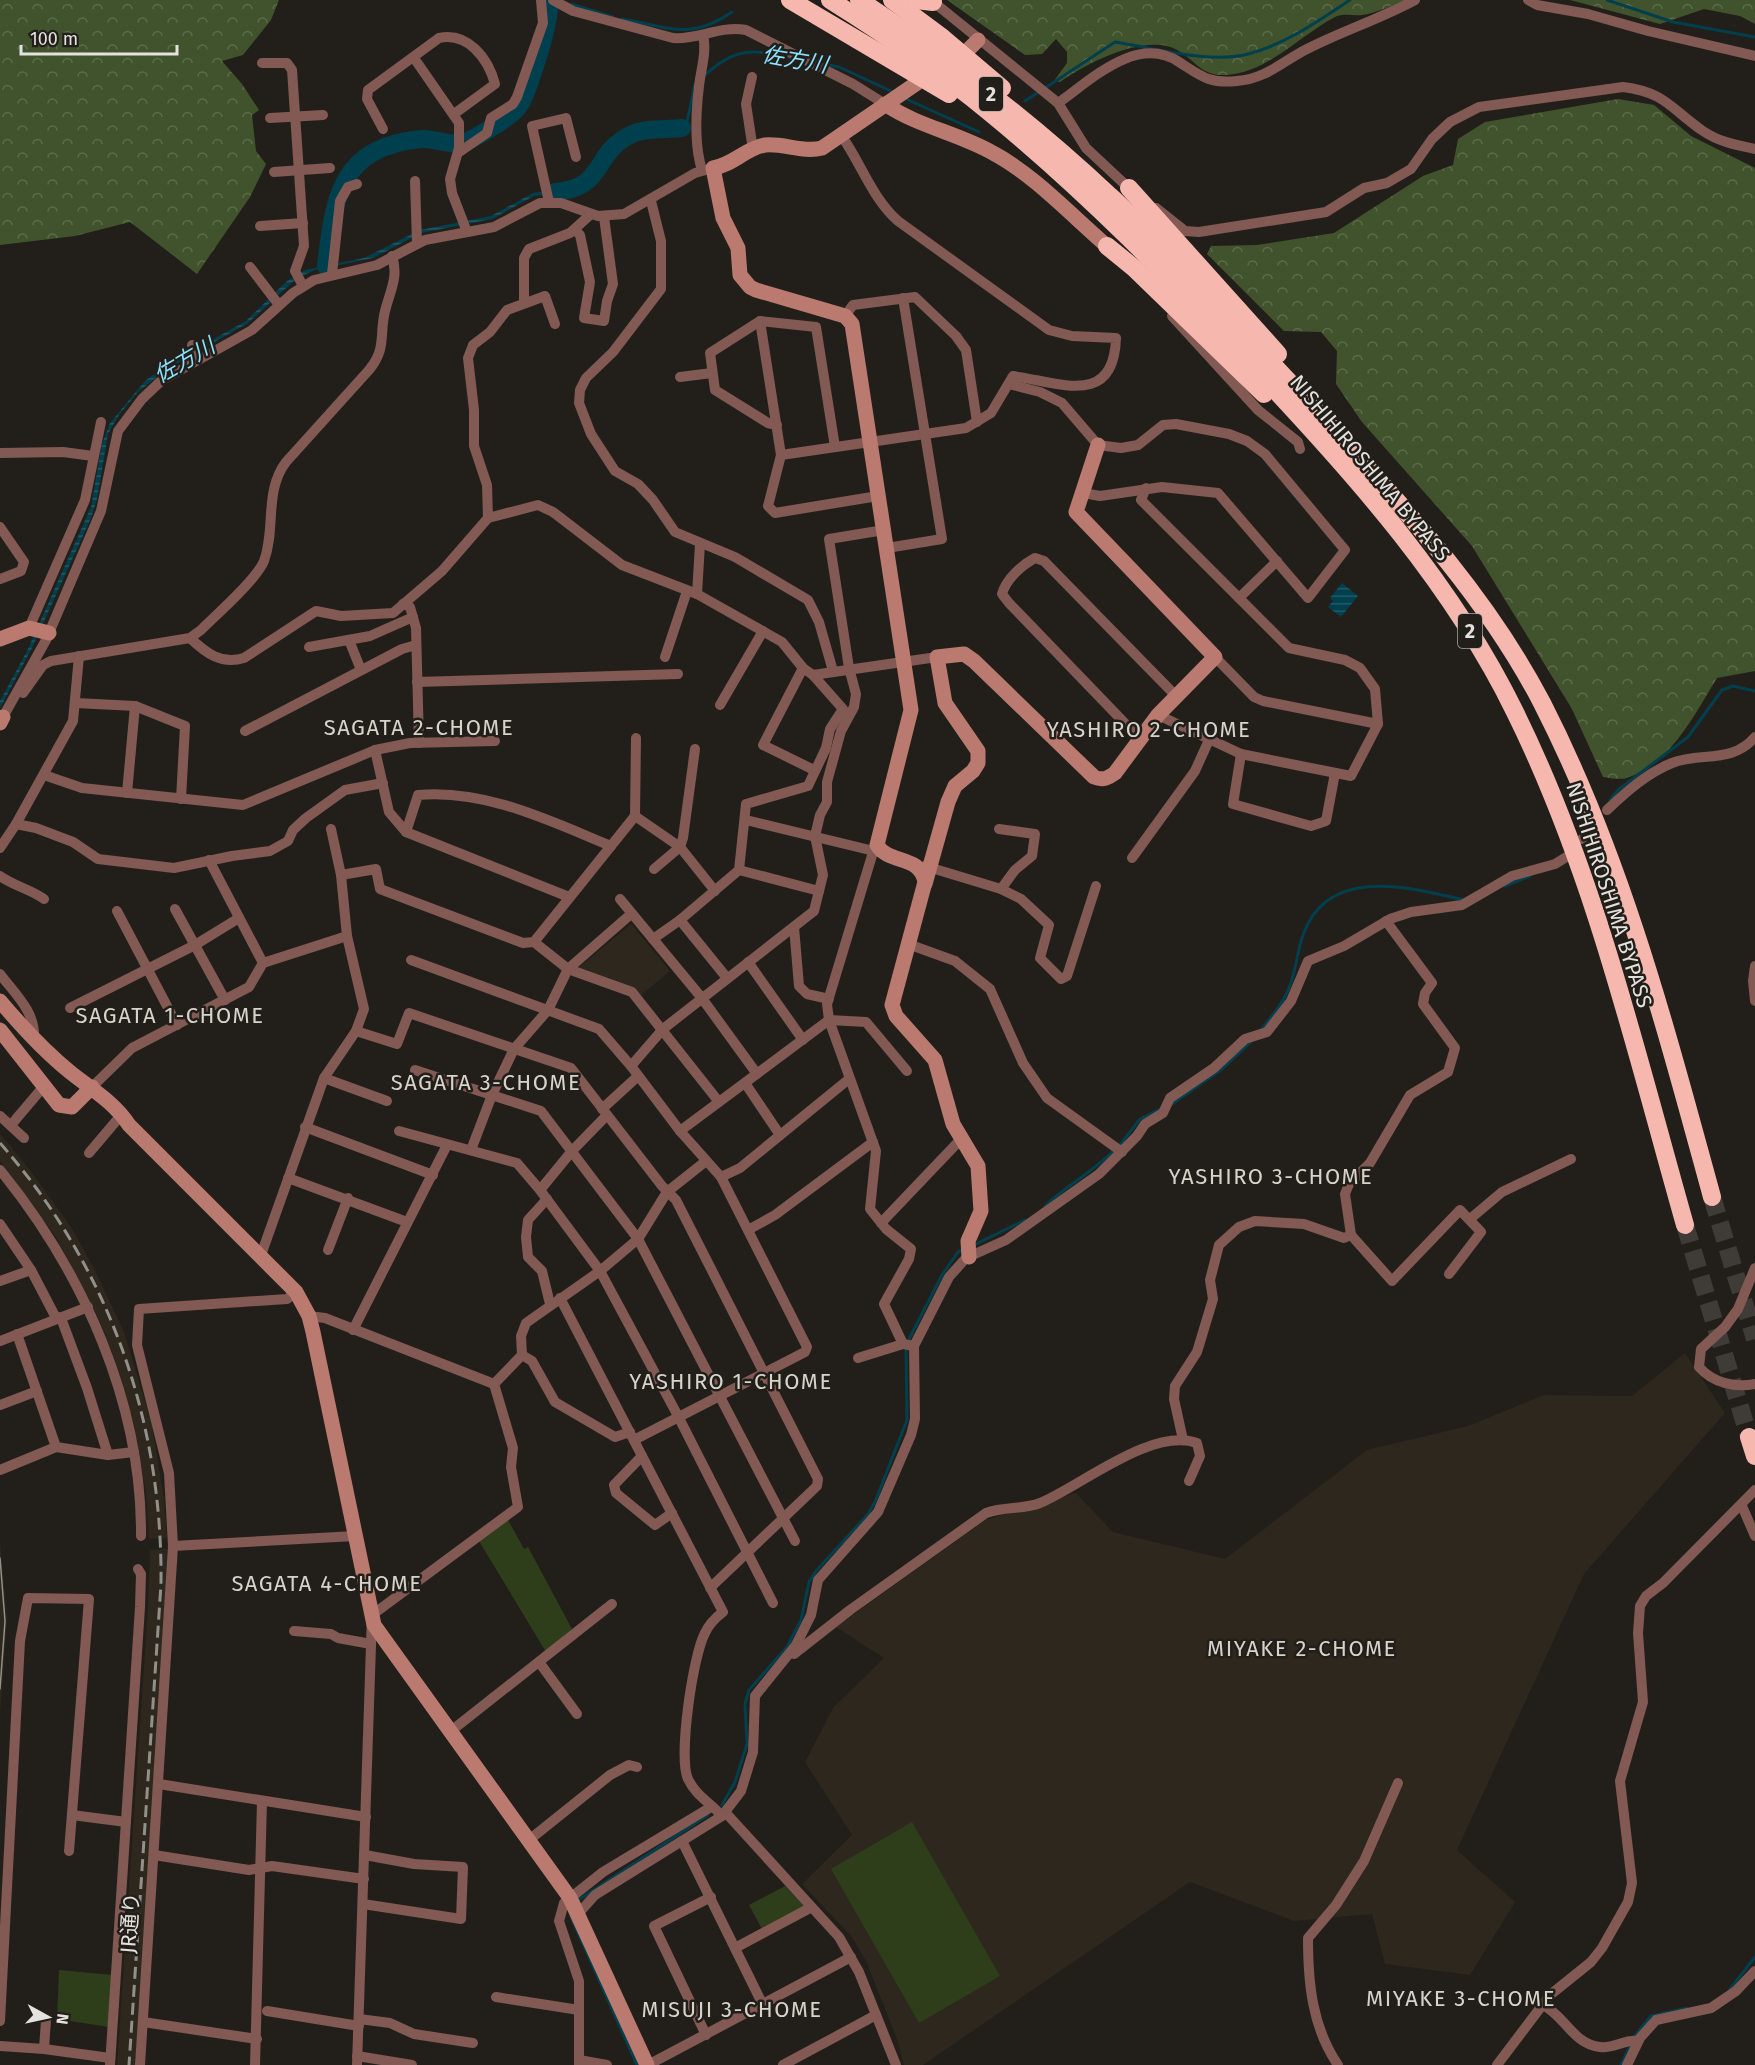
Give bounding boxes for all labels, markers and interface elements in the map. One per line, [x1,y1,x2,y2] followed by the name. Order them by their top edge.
[21,18,177,56] scale bar
[30,28,78,50] text: 100 m
[760,40,832,79] water label: 佐方川
[979,77,1003,111] road number: 2
[149,331,221,389] water label: 佐方川
[1284,370,1456,566] street label: NISHIHIROSHIMA BYPASS
[1458,614,1482,648] road number: 2
[324,714,514,741] district label: SAGATA 2-CHOME
[1047,716,1251,743] district label: YASHIRO 2-CHOME
[1560,779,1658,1011] street label: NISHIHIROSHIMA BYPASS
[76,1002,265,1029] district label: SAGATA 1-CHOME
[391,1069,581,1096] district label: SAGATA 3-CHOME
[1169,1163,1373,1190] district label: YASHIRO 3-CHOME
[629,1368,833,1395] district label: YASHIRO 1-CHOME
[231,1570,423,1597] district label: SAGATA 4-CHOME
[1207,1635,1397,1662] district label: MIYAKE 2-CHOME
[115,1892,145,1954] street label: JR通り
[1366,1985,1556,2012] district label: MIYAKE 3-CHOME
[18,1987,78,2047] north arrow
[641,1996,823,2023] district label: MISUJI 3-CHOME
[52,2012,73,2026] text: N

